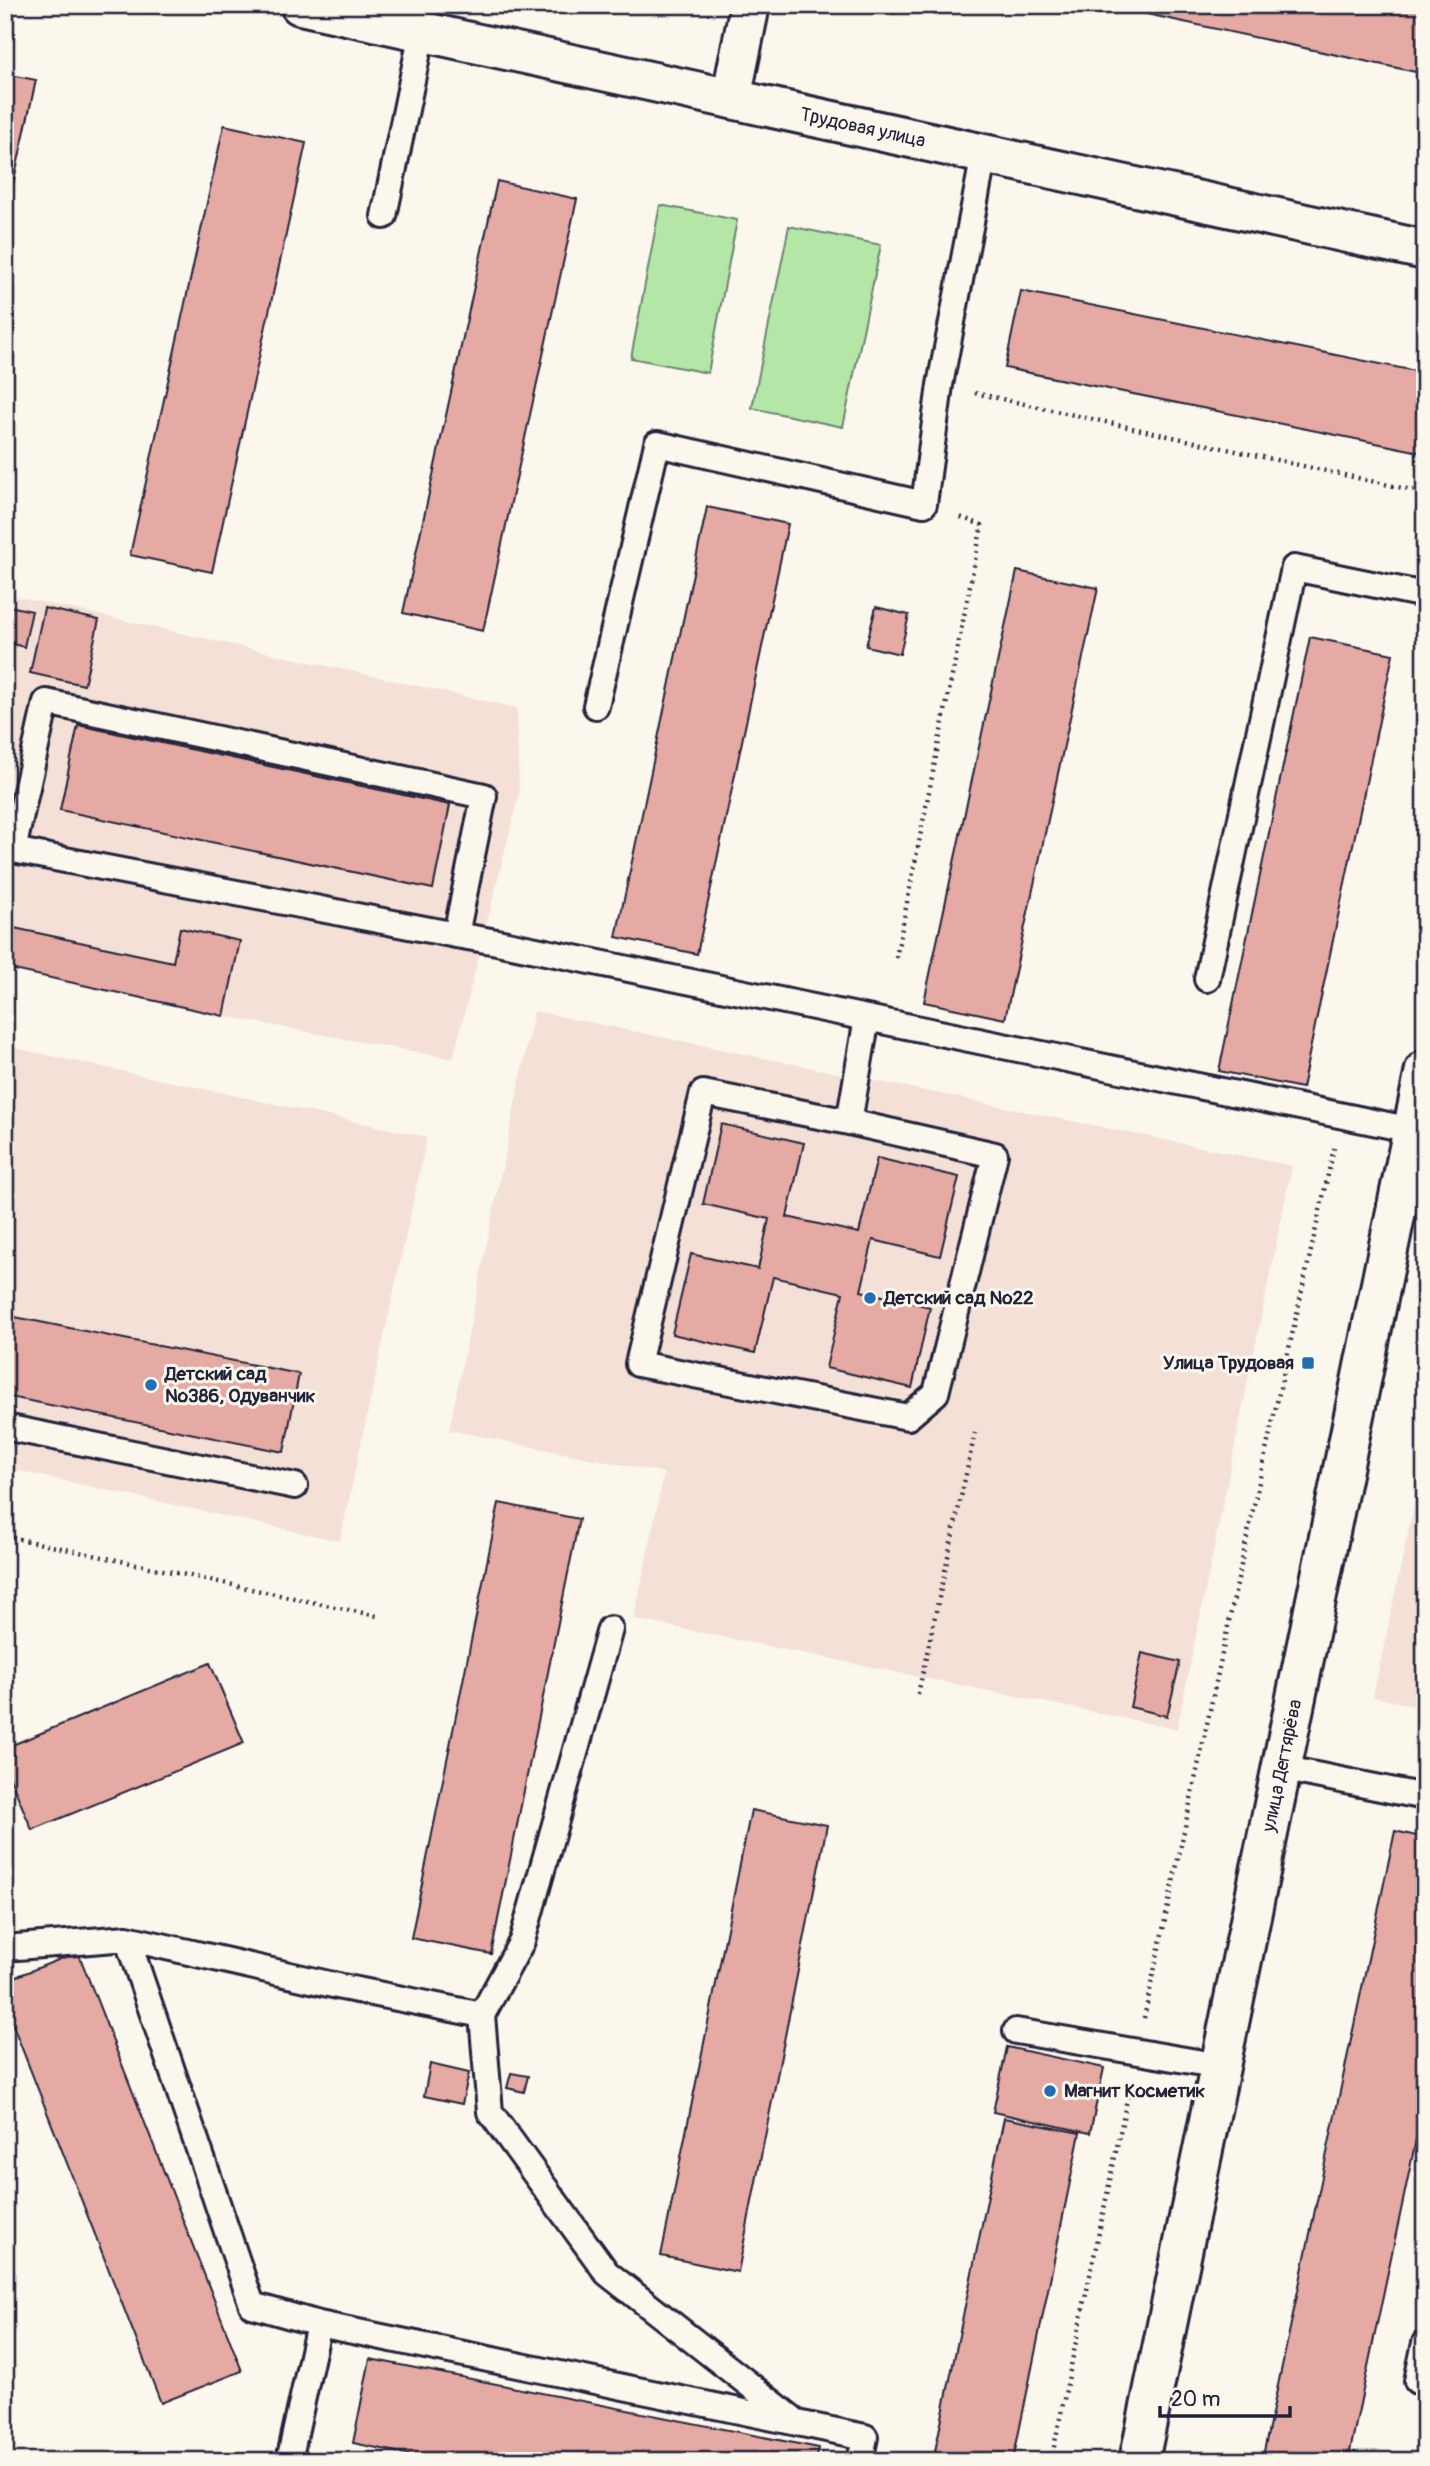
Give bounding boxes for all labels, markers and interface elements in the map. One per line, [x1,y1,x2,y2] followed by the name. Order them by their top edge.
[798,102,928,153] street label: Трудовая улица
[883,1286,1034,1310] place label: Детский сад №22
[862,1290,878,1306] marker: Детский сад №22
[1163,1351,1294,1375] place label: Улица Трудовая
[1300,1355,1316,1371] marker: Улица Трудовая
[164,1362,316,1408] place label: Детский сад №386, Одуванчик
[143,1377,159,1393] marker: Детский сад №386, Одуванчик
[1256,1697,1307,1835] street label: улица Дегтярёва
[1064,2079,1205,2103] place label: Магнит Косметик
[1042,2083,1058,2099] marker: Магнит Косметик
[1160,2375,1290,2419] scale bar
[1171,2386,1220,2413] text: 20 m

